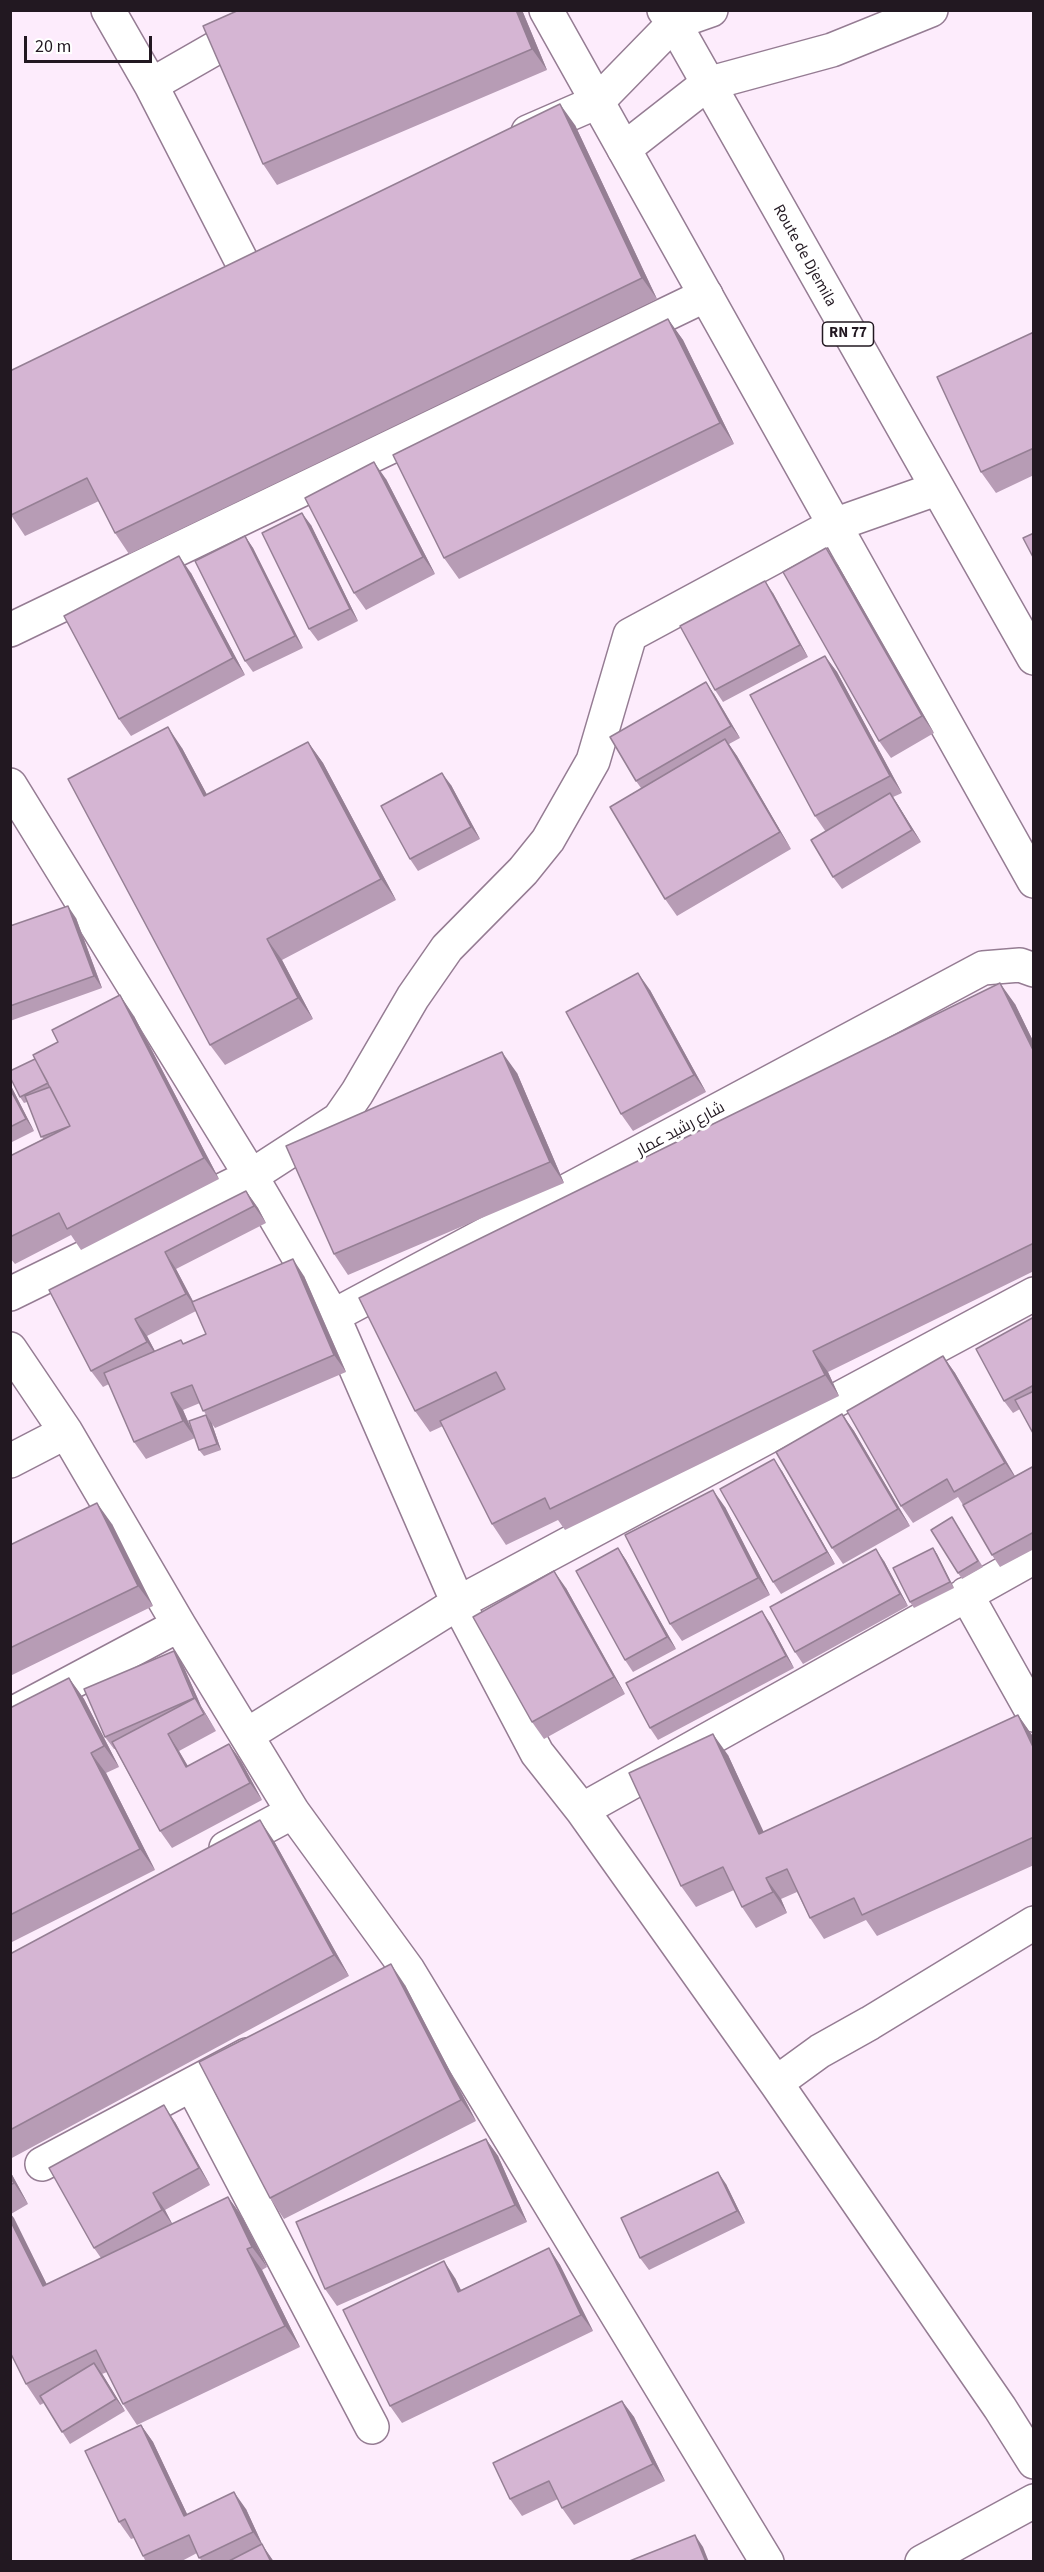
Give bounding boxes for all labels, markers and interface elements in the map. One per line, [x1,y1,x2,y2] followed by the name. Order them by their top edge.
[27,24,154,62] scale bar
[35,34,71,59] text: 20 m
[768,202,840,310] street label: Route de Djemila
[822,322,874,346] road number: RN 77
[634,1099,728,1161] street label: شارع رشيد عمار

